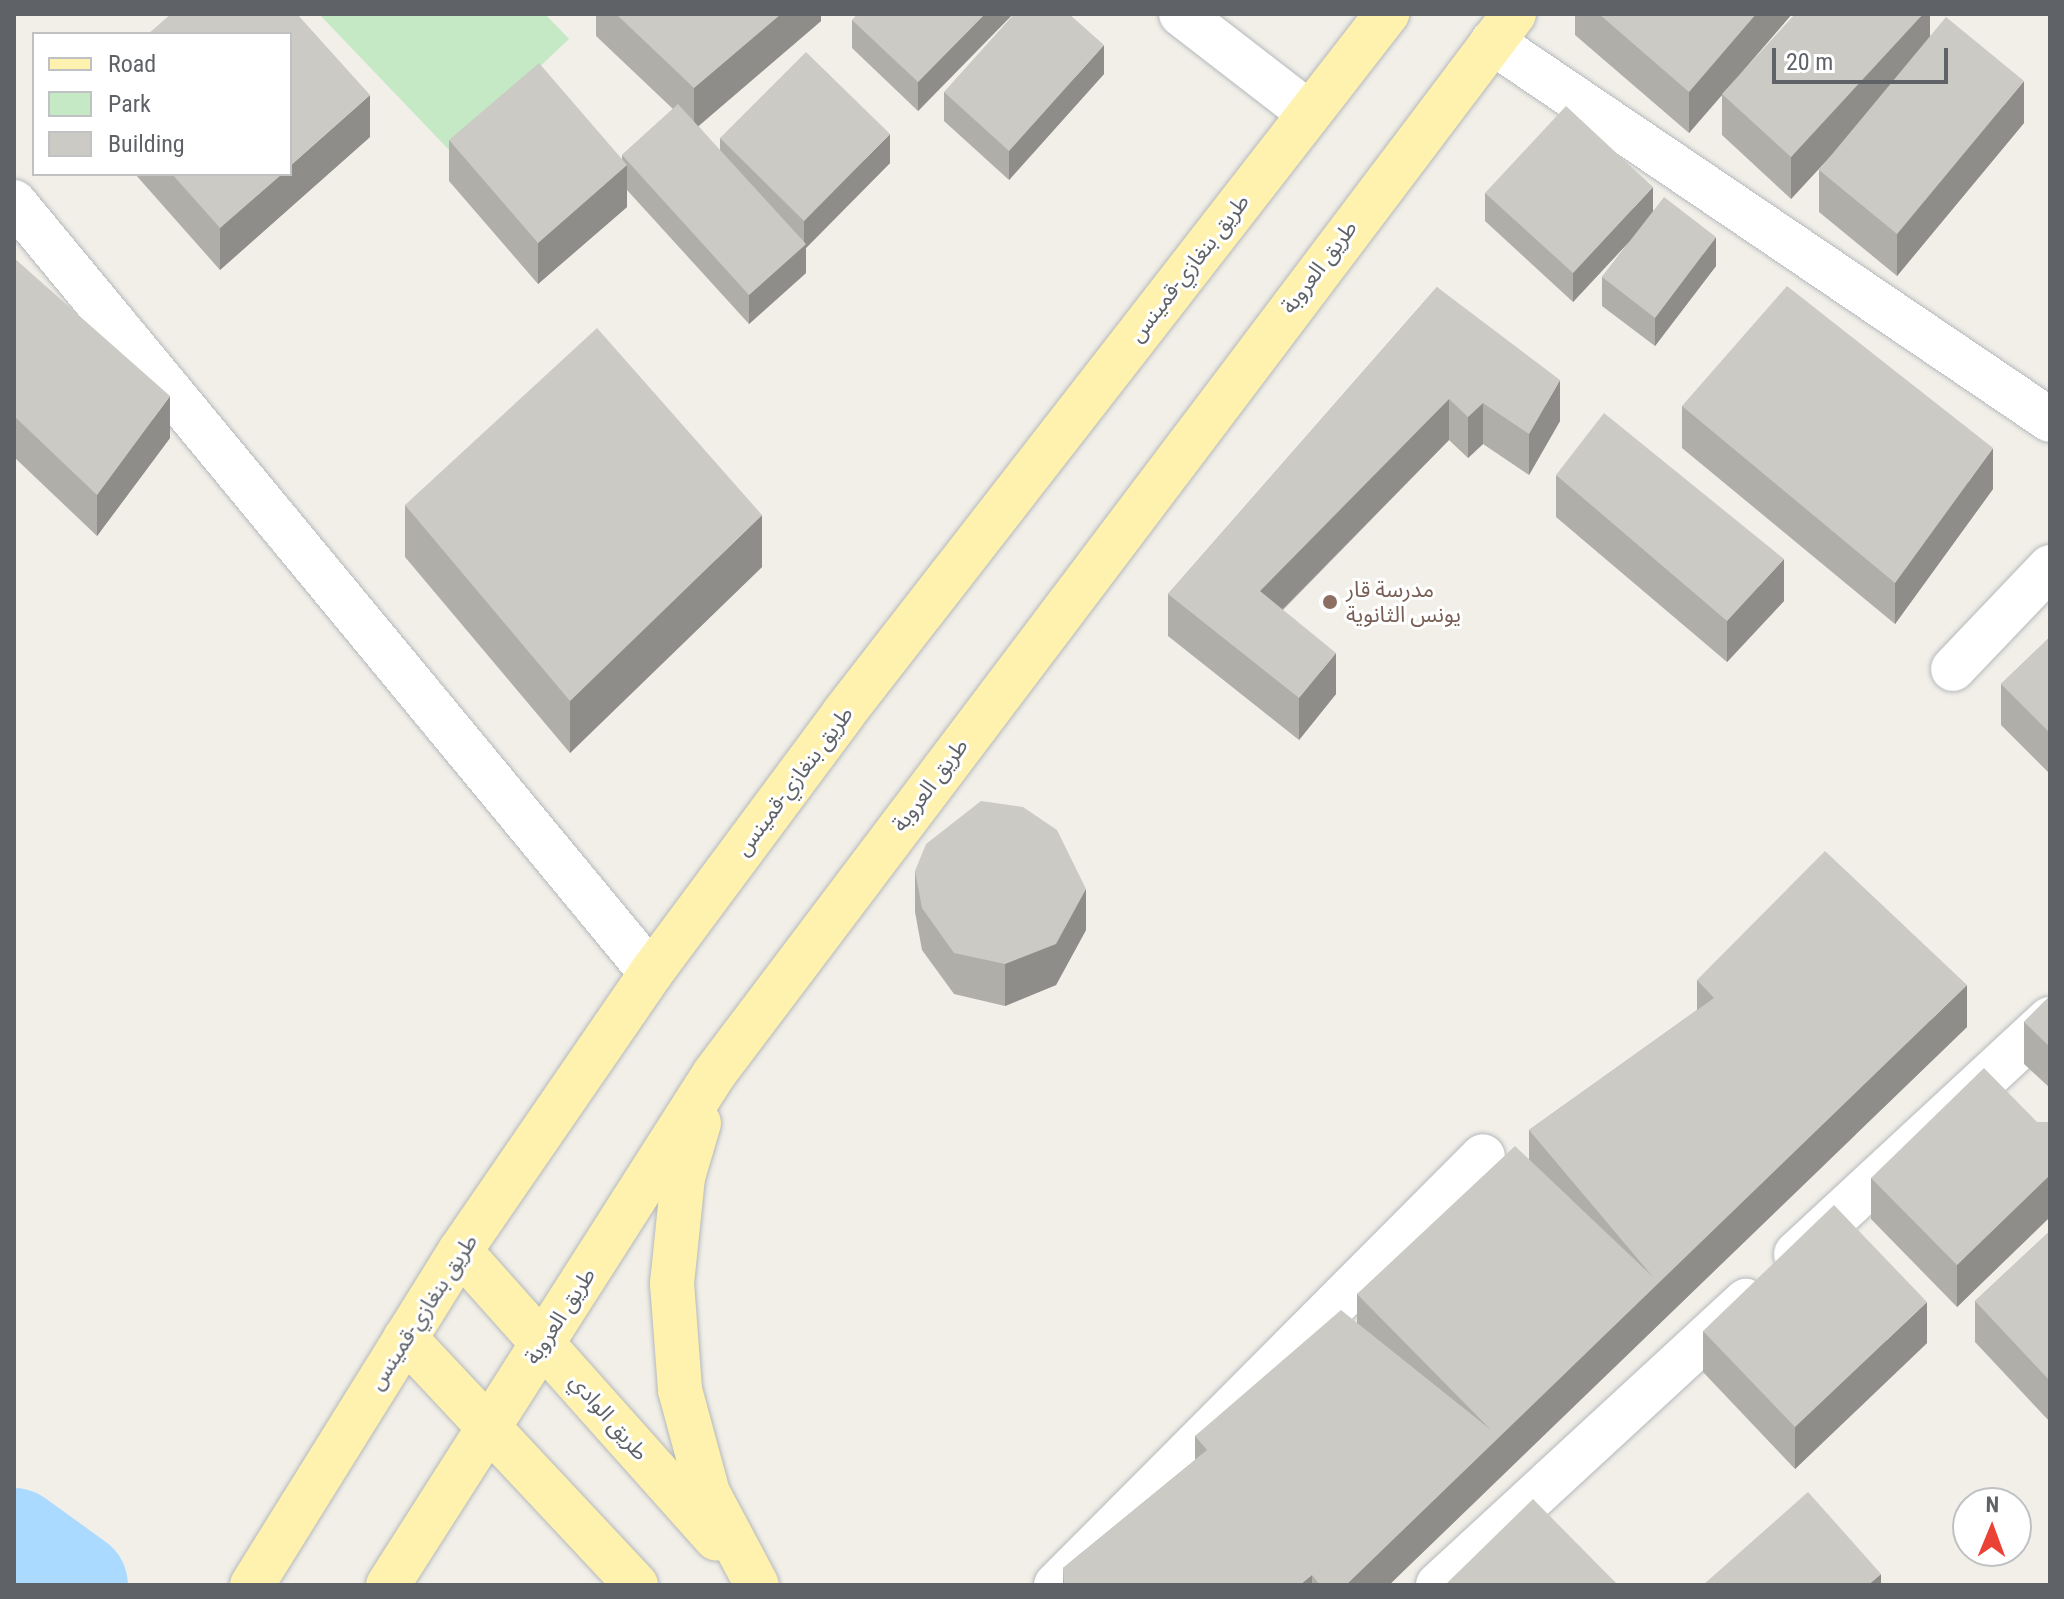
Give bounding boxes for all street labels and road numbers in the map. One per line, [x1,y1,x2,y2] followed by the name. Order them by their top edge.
[1123,189,1255,347] street label: طريق بنغازي-قمينس
[1275,215,1363,319] street label: طريق العروبة
[729,701,859,861] street label: طريق بنغازي-قمينس
[886,733,974,837] street label: طريق العروبة
[363,1229,483,1395] street label: طريق بنغازي-قمينس
[519,1263,601,1369] street label: طريق العروبة
[564,1368,654,1466] street label: طريق الوادي

